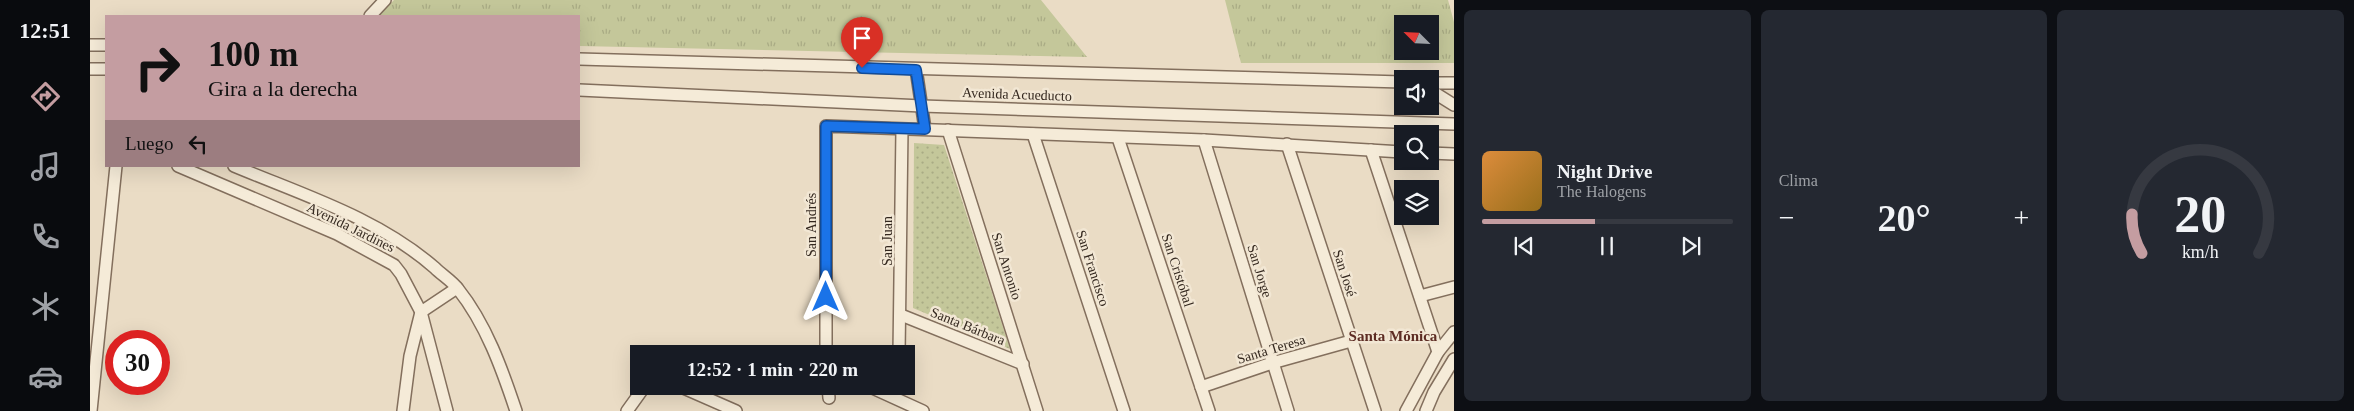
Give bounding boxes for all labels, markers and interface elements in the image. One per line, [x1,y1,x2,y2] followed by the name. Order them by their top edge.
[1394,15,1439,60] north arrow
[1394,15,1439,225] map controls
[841,17,883,68] pin
[19,18,71,43] text: 12:51
[848,24,876,52] icon: arrive
[125,35,190,100] icon: right
[208,35,298,74] text: 100 m
[1394,70,1439,115] button: sound
[208,76,358,101] text: Gira a la derecha
[28,79,63,114] icon: directions
[962,85,1072,104] street label: Avenida Acueducto
[1394,125,1439,170] button: search
[184,130,212,158] icon: left
[125,133,174,154] text: Luego
[28,149,63,184] icon: music
[1557,161,1653,182] text: Night Drive
[1779,172,1818,189] text: Clima
[1394,180,1439,225] button: layers
[1557,183,1646,200] text: The Halogens
[2175,186,2227,243] text: 20
[804,193,819,257] street label: San Andrés
[1877,197,1931,239] text: 20°
[304,200,397,255] street label: Avenida Jardines
[1779,202,1794,233] text: −
[2014,202,2029,233] text: +
[880,216,895,266] street label: San Juan
[28,219,63,254] icon: phone
[1073,228,1112,308] street label: San Francisco
[989,231,1024,302] street label: San Antonio
[1159,232,1196,309] street label: San Cristóbal
[1510,232,1538,260] icon: previous
[1593,232,1621,260] icon: pause
[1677,232,1705,260] icon: next
[2182,242,2219,262] text: km/h
[1244,243,1275,299] street label: San Jorge
[1330,248,1359,299] street label: San José
[799,270,851,322] position arrow
[28,289,63,324] icon: climate
[928,305,1008,348] street label: Santa Bárbara
[1349,328,1438,344] district label: Santa Mónica
[105,330,170,395] speed limit sign: 30
[1235,332,1308,367] street label: Santa Teresa
[28,359,63,394] icon: car
[687,359,858,380] text: 12:52 · 1 min · 220 m

